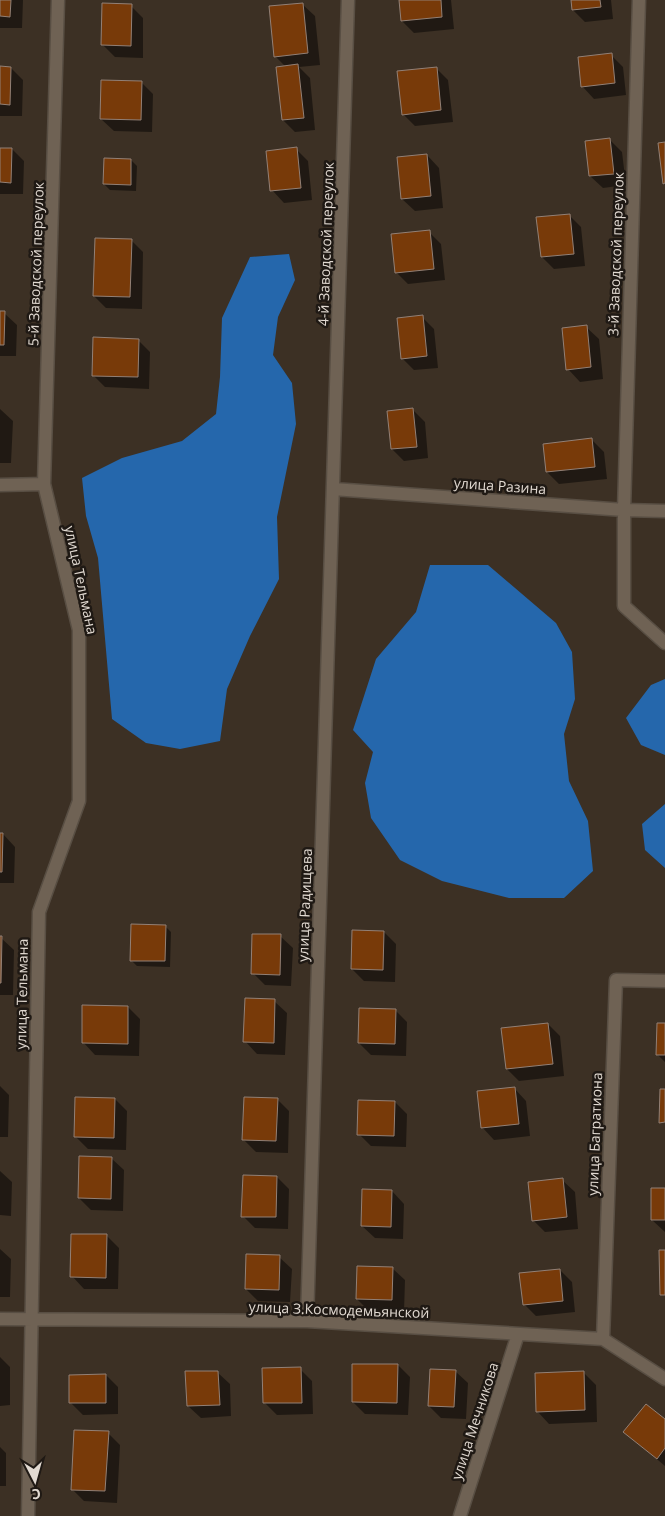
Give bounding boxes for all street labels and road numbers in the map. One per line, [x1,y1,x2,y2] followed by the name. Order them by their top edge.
[313,161,338,326] street label: 4-й Заводской переулок
[603,171,628,336] street label: 3-й Заводской переулок
[23,181,48,346] street label: 5-й Заводской переулок
[453,473,547,498] street label: улица Разина
[61,524,102,636] street label: улица Тельмана
[293,848,316,962] street label: улица Радищева
[11,939,32,1049] street label: улица Тельмана
[583,1072,606,1196] street label: улица Багратиона
[248,1297,430,1322] street label: улица З.Космодемьянской
[447,1360,502,1482] street label: улица Мечникова

